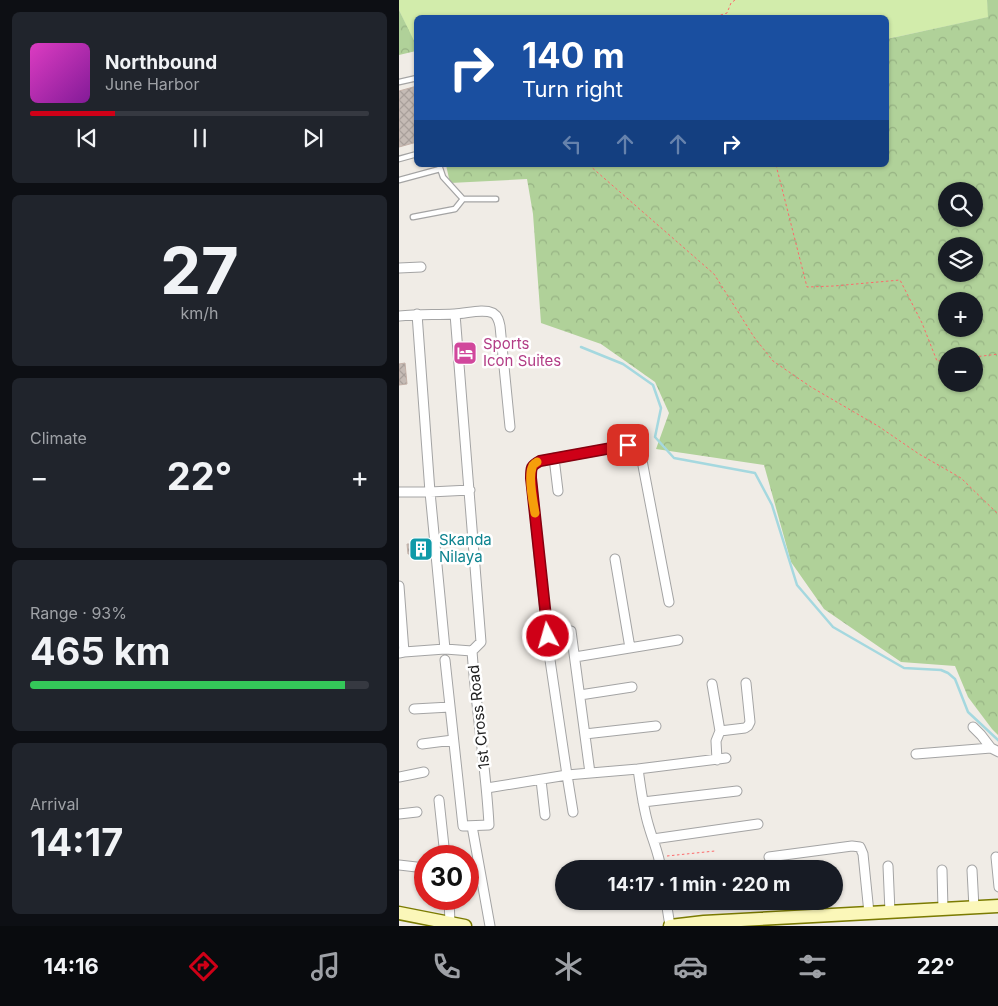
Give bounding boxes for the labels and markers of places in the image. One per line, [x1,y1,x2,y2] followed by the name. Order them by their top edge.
[483,334,561,370] place label: Sports Icon Suites
[452,340,478,366] hotel icon: Sports Icon Suites
[607,424,649,466] pin
[439,530,492,566] place label: Skanda Nilaya
[408,536,434,562] building icon: Skanda Nilaya

